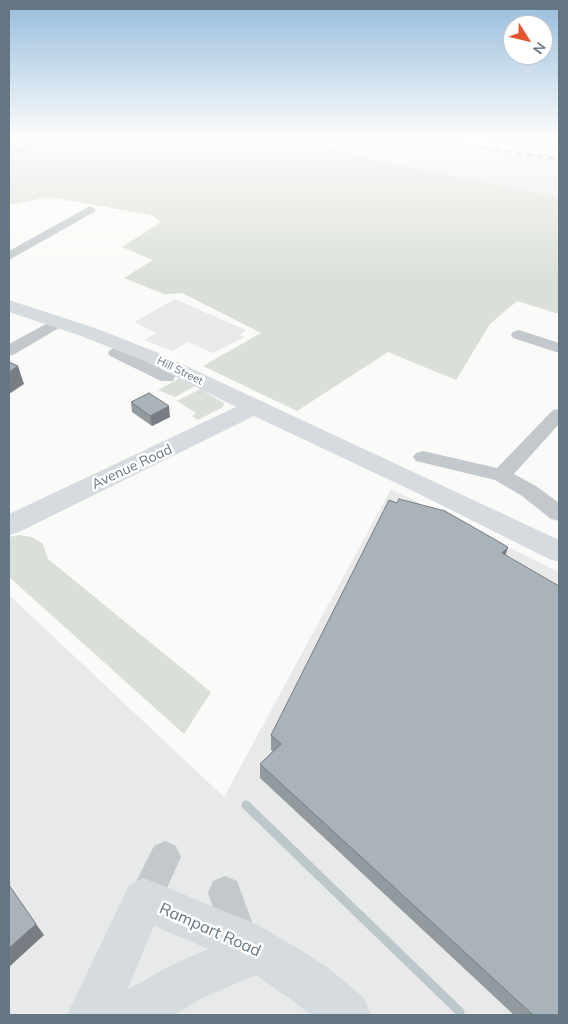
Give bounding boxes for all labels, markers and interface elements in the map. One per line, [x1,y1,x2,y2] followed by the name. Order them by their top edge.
[503,15,553,65] north arrow
[529,39,550,58] text: N
[155,354,205,388] street label: Hill Street
[89,441,175,493] street label: Avenue Road
[156,899,264,961] street label: Rampart Road

